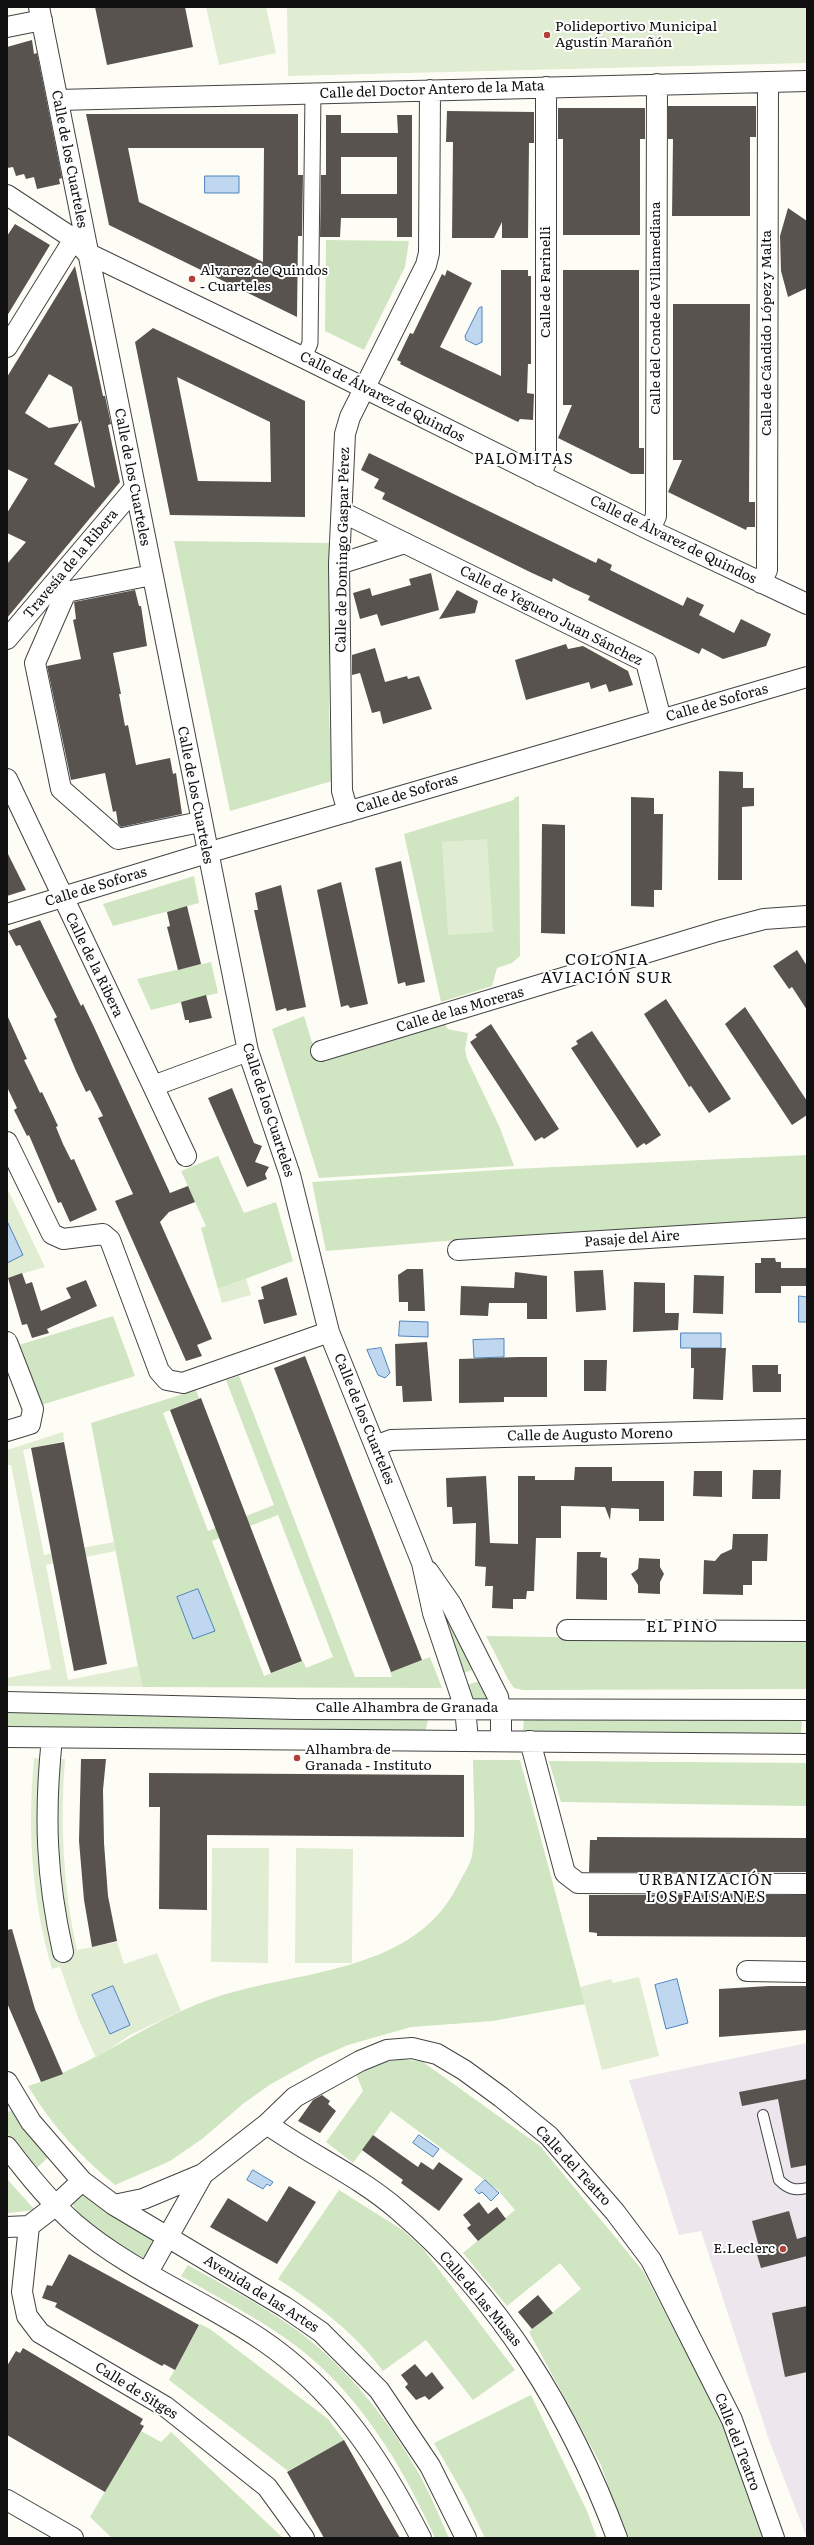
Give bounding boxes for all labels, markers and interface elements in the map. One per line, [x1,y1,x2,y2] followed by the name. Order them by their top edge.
[555,19,717,52] place label: Polideportivo Municipal Agustín Marañón
[542,30,552,40] marker: Polideportivo Municipal Agustín Marañón
[319,78,545,102] street label: Calle del Doctor Antero de la Mata
[47,89,91,229] street label: Calle de los Cuarteles
[648,201,664,415] street label: Calle del Conde de Villamediana
[538,226,554,338] street label: Calle de Farinelli
[759,230,775,436] street label: Calle de Cándido López y Malta
[200,263,328,296] place label: Alvarez de Quindos - Cuarteles
[187,274,197,284] marker: Alvarez de Quindos - Cuarteles
[297,348,467,446] street label: Calle de Álvarez de Quindos
[110,407,154,547] street label: Calle de los Cuarteles
[333,447,353,653] street label: Calle de Domingo Gaspar Pérez
[474,451,574,469] district label: PALOMITAS
[587,492,759,588] street label: Calle de Álvarez de Quindos
[20,506,122,622] street label: Travesía de la Ribera
[457,562,645,670] street label: Calle de Yeguero Juan Sánchez
[664,680,770,726] street label: Calle de Soforas
[173,725,217,865] street label: Calle de los Cuarteles
[354,771,460,817] street label: Calle de Soforas
[43,864,149,910] street label: Calle de Soforas
[61,910,127,1020] street label: Calle de la Ribera
[541,950,673,988] district label: COLONIA AVIACIÓN SUR
[394,984,526,1036] street label: Calle de las Moreras
[238,1041,298,1179] street label: Calle de los Cuarteles
[584,1227,680,1251] street label: Pasaje del Aire
[330,1351,398,1487] street label: Calle de los Cuarteles
[507,1425,673,1445] street label: Calle de Augusto Moreno
[646,1617,718,1637] district label: EL PINO
[316,1700,498,1716] street label: Calle Alhambra de Granada
[305,1742,432,1774] place label: Alhambra de Granada - Instituto
[292,1753,302,1763] marker: Alhambra de Granada - Instituto
[638,1872,774,1907] district label: URBANIZACIÓN LOS FAISANES
[532,2123,614,2209] street label: Calle del Teatro
[713,2241,775,2257] place label: E.Leclerc
[778,2244,788,2254] marker: E.Leclerc
[435,2248,525,2350] street label: Calle de las Musas
[200,2252,322,2336] street label: Avenida de las Artes
[92,2359,180,2423] street label: Calle de Sitges
[711,2391,763,2493] street label: Calle del Teatro

